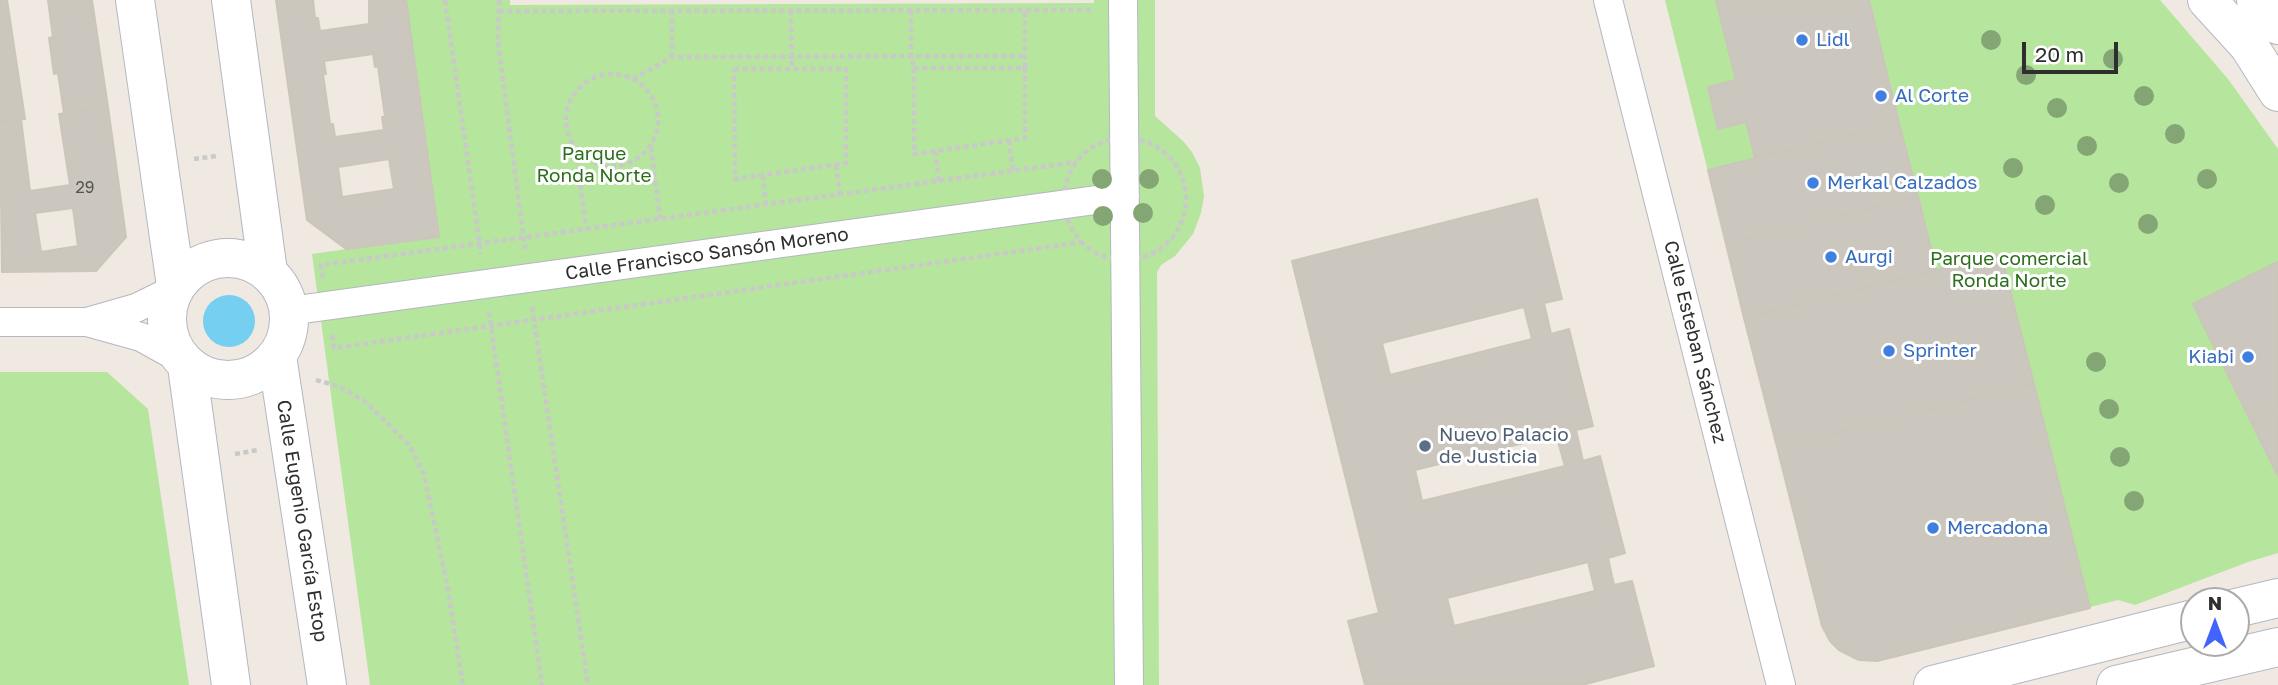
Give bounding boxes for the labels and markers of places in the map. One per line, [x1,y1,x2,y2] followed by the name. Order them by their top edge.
[1816,29,1850,51] place label: Lidl
[1794,32,1810,48] marker: Lidl
[1895,85,1969,107] place label: Al Corte
[1873,88,1889,104] marker: Al Corte
[1827,172,1977,194] place label: Merkal Calzados
[1805,175,1821,191] marker: Merkal Calzados
[1845,246,1893,268] place label: Aurgi
[1823,249,1839,265] marker: Aurgi
[1903,340,1977,362] place label: Sprinter
[1881,343,1897,359] marker: Sprinter
[2188,346,2234,368] place label: Kiabi
[2240,349,2256,365] marker: Kiabi
[1439,424,1569,468] place label: Nuevo Palacio de Justicia
[1417,438,1433,454] marker: Nuevo Palacio de Justicia
[1947,517,2048,539] place label: Mercadona
[1925,520,1941,536] marker: Mercadona

